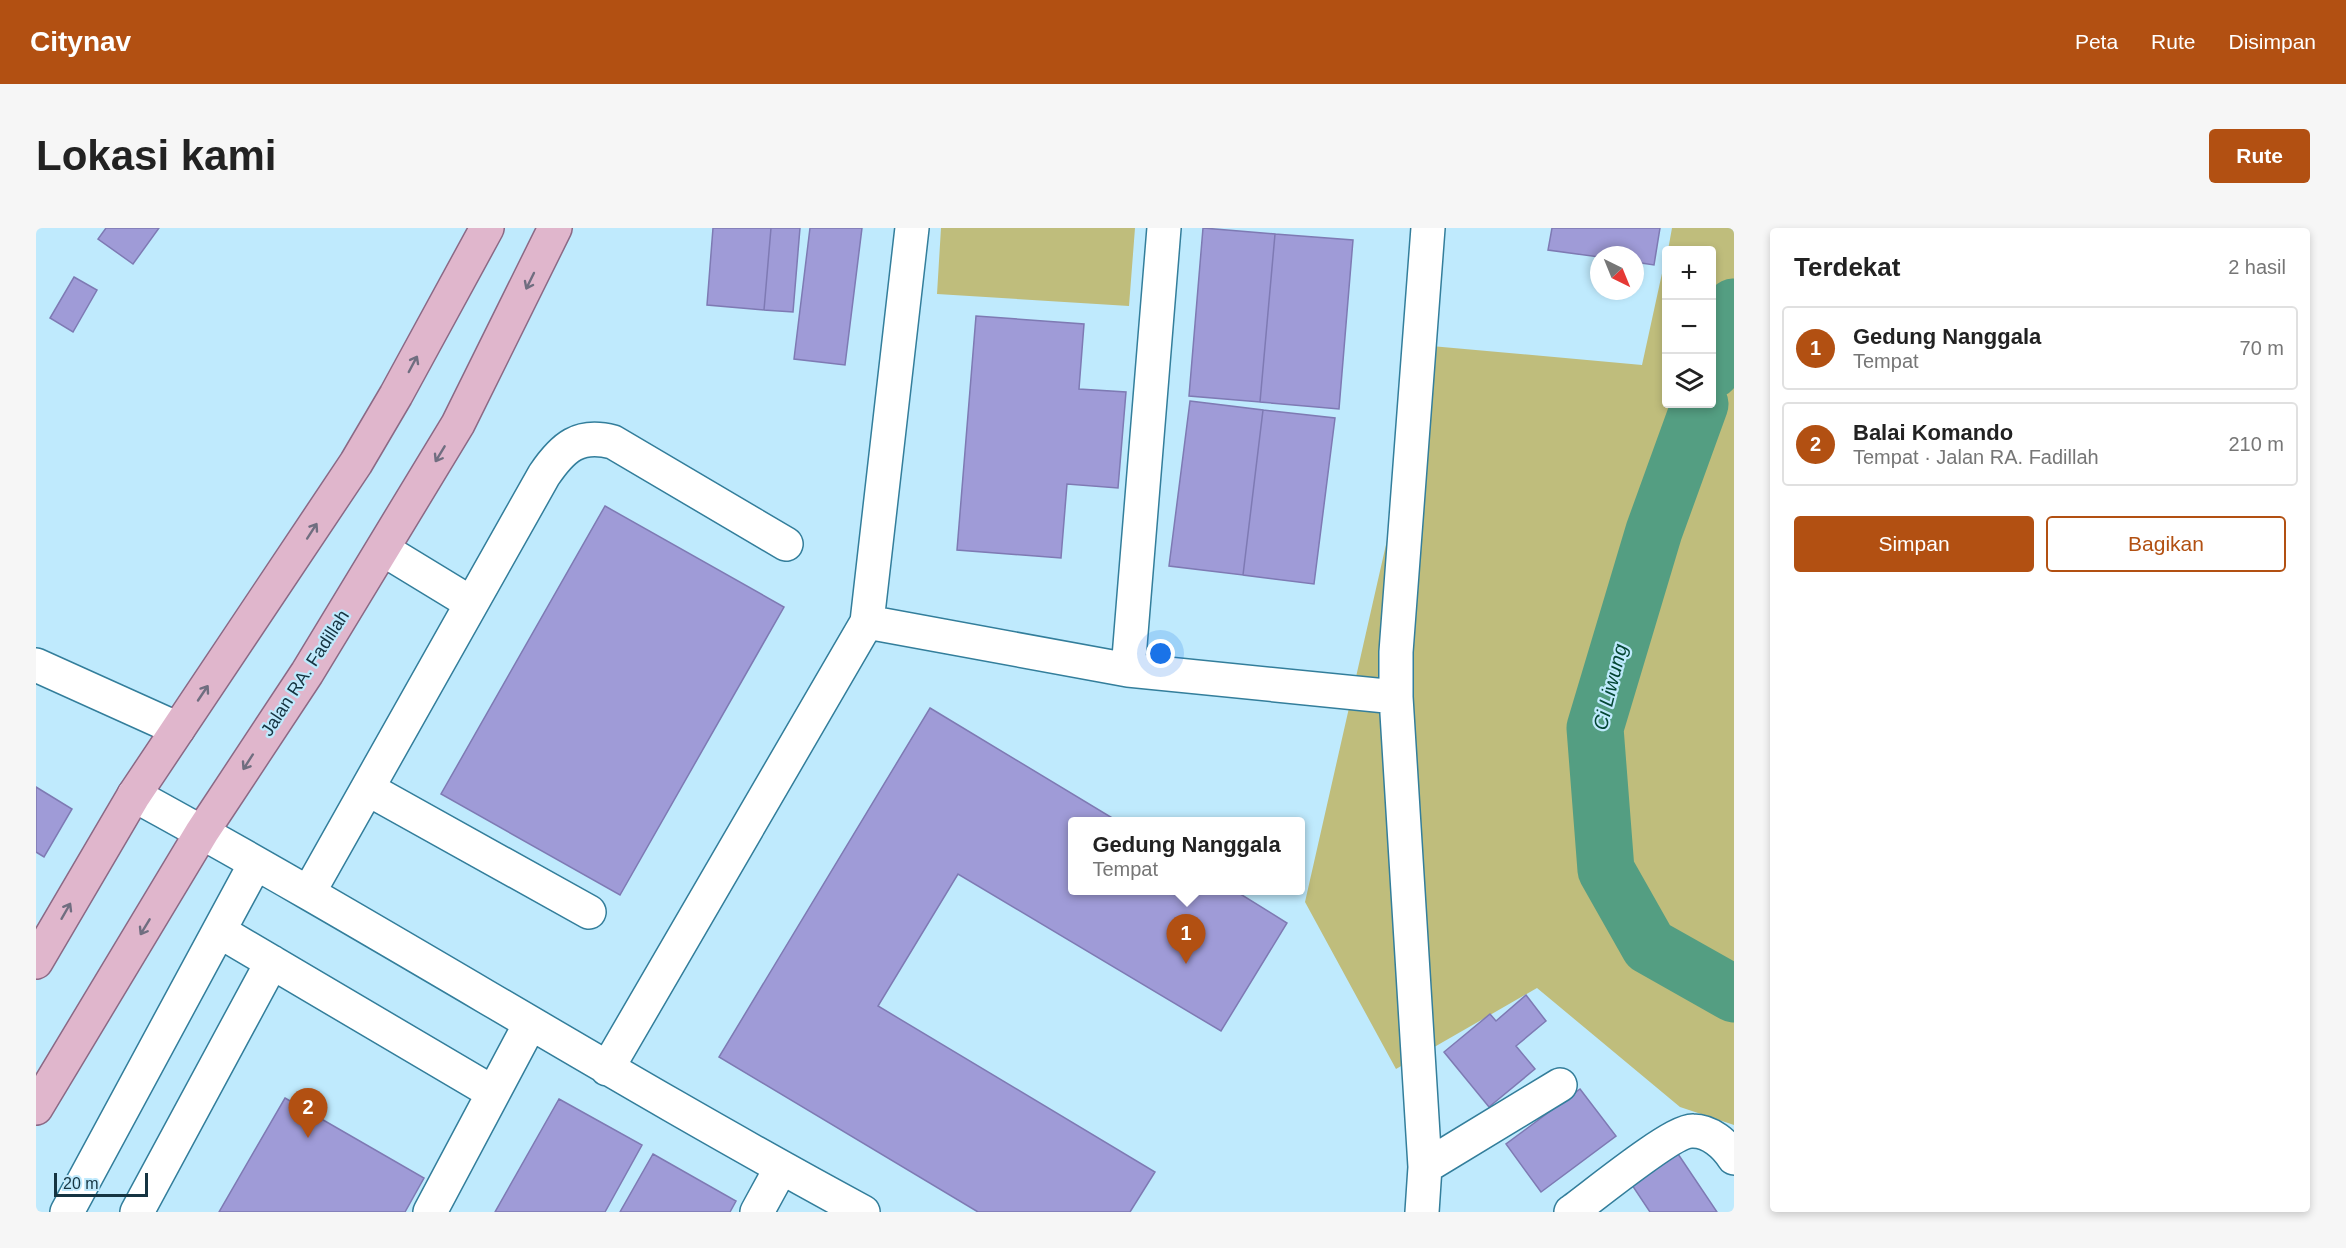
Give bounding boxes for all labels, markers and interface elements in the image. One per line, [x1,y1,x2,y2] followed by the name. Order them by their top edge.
[30,26,131,57] text: Citynav
[2075,30,2118,53] text: Peta
[2151,30,2195,53] text: Rute
[2228,30,2316,53] text: Disimpan
[2209,129,2310,183] button: Rute
[36,132,276,179] text: Lokasi kami
[1590,246,1644,300] north arrow
[1662,246,1716,408] map controls
[1662,246,1716,300] button: +
[1794,252,1900,282] text: Terdekat
[2228,256,2286,278] text: 2 hasil
[523,272,535,290] one-way arrow
[1662,300,1716,354] button: −
[1853,324,2041,349] text: Gedung Nanggala
[1810,337,1821,359] text: 1
[2240,337,2284,359] text: 70 m
[1853,350,1919,372] text: Tempat
[1662,354,1716,408] button: layers
[408,356,419,374] one-way arrow
[1853,420,2013,445] text: Balai Komando
[1810,433,1821,455] text: 2
[2228,433,2284,455] text: 210 m
[434,445,446,462] one-way arrow
[1853,446,2099,468] text: Tempat · Jalan RA. Fadillah
[1794,516,2034,572] button: Simpan
[2046,516,2286,572] button: Bagikan
[306,523,318,540] one-way arrow
[257,606,353,740] street label: Jalan RA. Fadillah
[1146,639,1175,668] your location
[1589,642,1631,732] water label: Ci Liwung
[197,685,209,701] one-way arrow
[242,753,254,770] one-way arrow
[1068,817,1305,895] popup
[1092,832,1281,857] text: Gedung Nanggala
[1092,858,1158,880] text: Tempat
[60,903,72,920] one-way arrow
[1166,914,1206,964] pin: 1
[138,918,150,935] one-way arrow
[288,1088,328,1138] pin: 2
[54,1170,148,1198] scale bar
[63,1175,99,1192] text: 20 m

